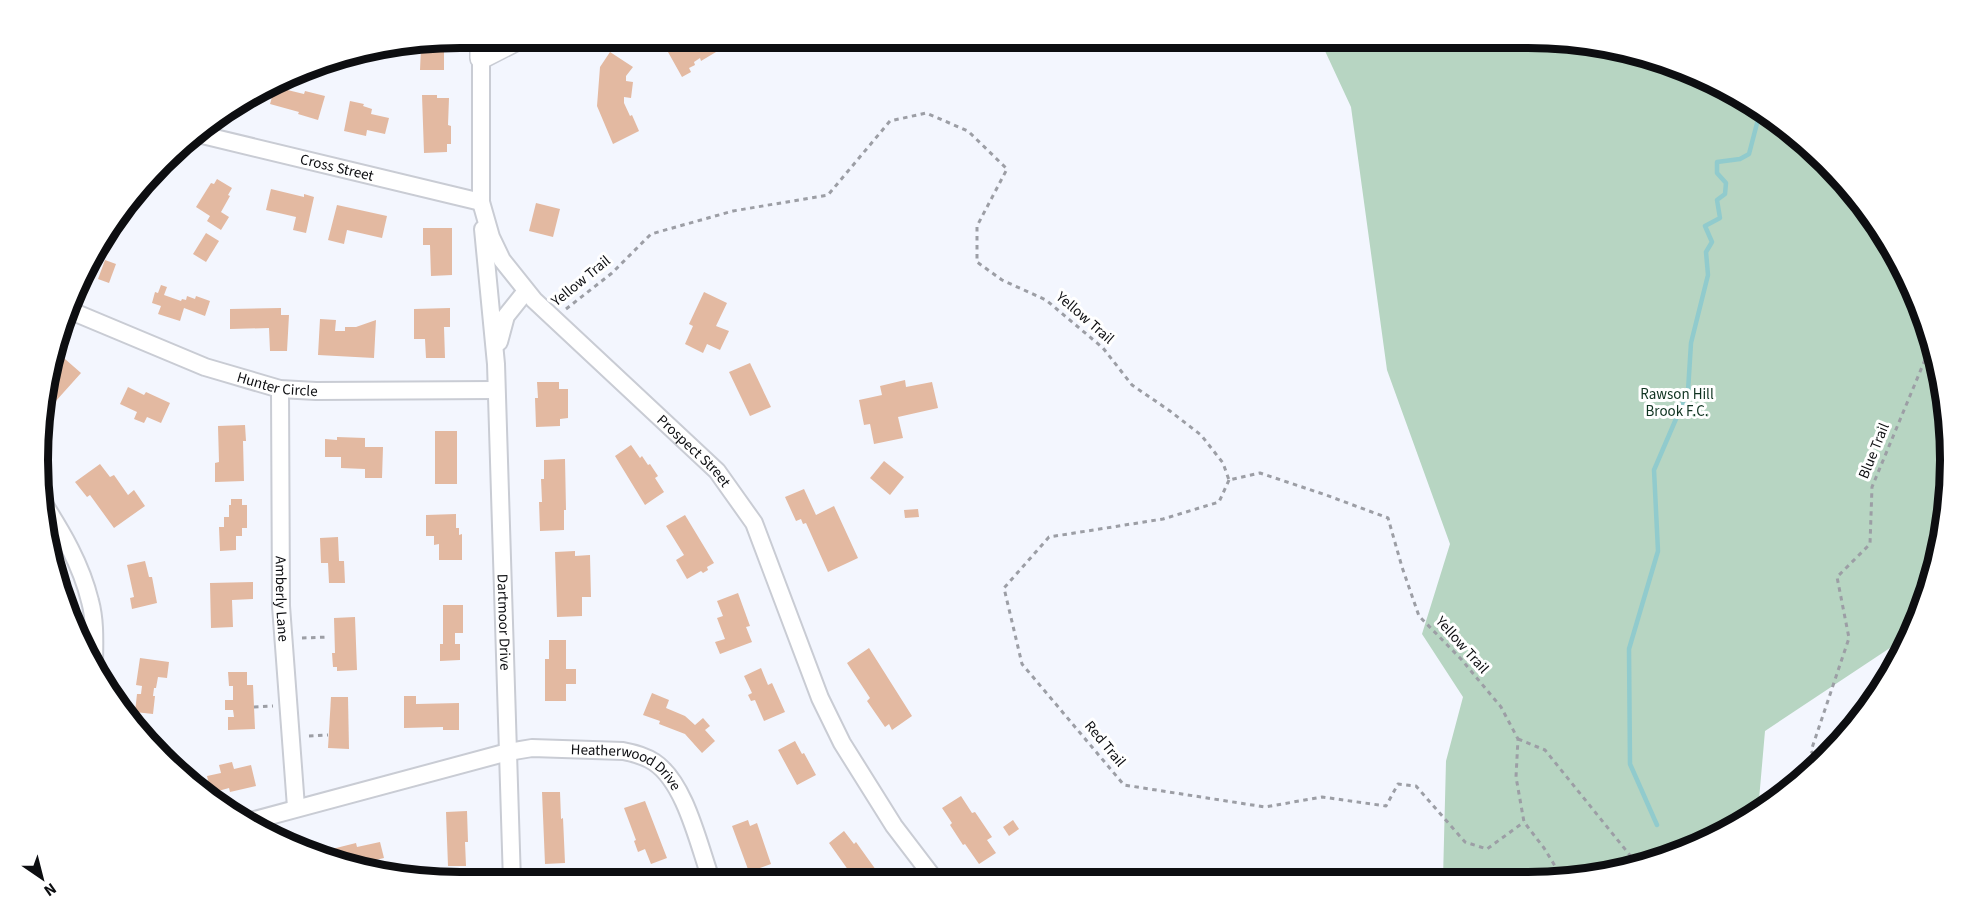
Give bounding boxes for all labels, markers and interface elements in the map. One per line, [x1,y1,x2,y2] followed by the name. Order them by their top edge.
[298,148,376,186] street label: Cross Street
[546,250,615,312] street label: Yellow Trail
[1051,286,1119,349] street label: Yellow Trail
[234,366,318,402] street label: Hunter Circle
[1640,384,1714,422] park label: Rawson Hill Brook F.C.
[652,410,736,491] street label: Prospect Street
[1853,420,1895,482] street label: Blue Trail
[270,556,294,643] street label: Amberly Lane
[492,574,516,671] street label: Dartmoor Drive
[1430,611,1494,678] street label: Yellow Trail
[1079,716,1131,772] street label: Red Trail
[570,739,686,795] street label: Heatherwood Drive
[12,848,72,908] north arrow
[39,877,61,902] text: N

